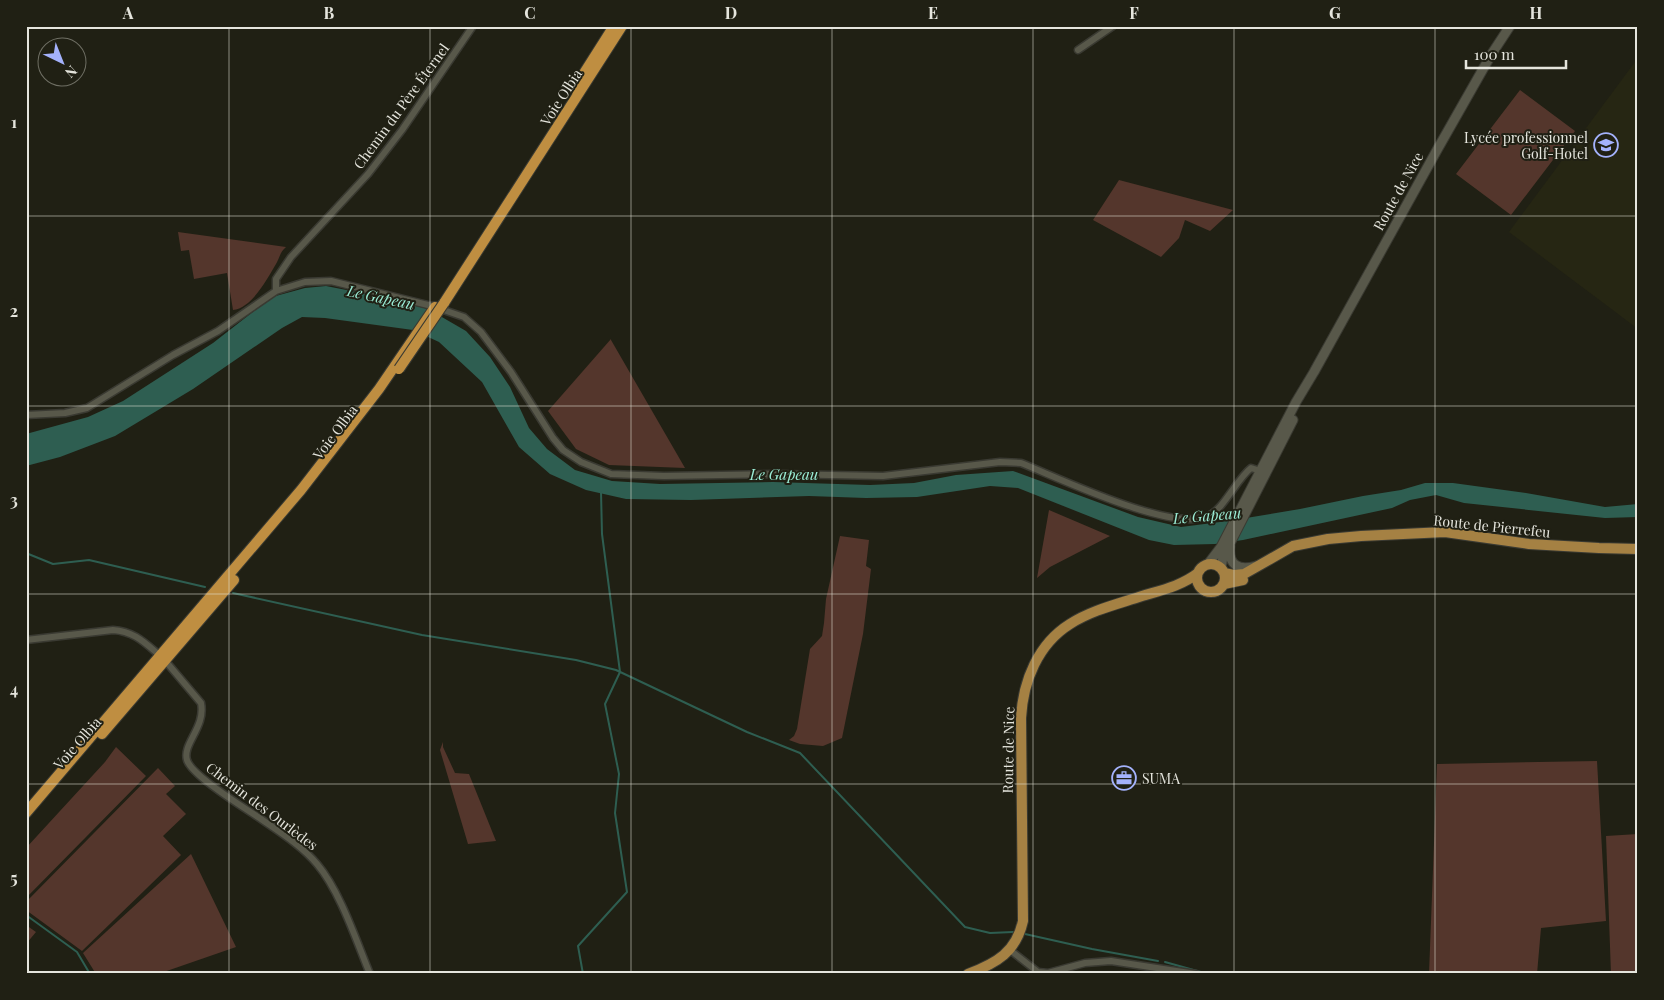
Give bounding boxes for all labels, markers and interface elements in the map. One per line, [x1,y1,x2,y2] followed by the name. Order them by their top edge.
[122,2,134,23] text: A
[324,2,335,23] text: B
[524,2,536,23] text: C
[725,2,737,23] text: D
[928,2,938,23] text: E
[1129,2,1139,23] text: F
[1329,2,1341,23] text: G
[1530,2,1543,23] text: H
[38,38,88,88] north arrow
[1466,38,1566,70] scale bar
[349,39,453,173] street label: Chemin du Père Éternel
[1474,44,1515,64] text: 100 m
[61,61,81,82] text: N
[535,65,586,130] street label: Voie Olbia
[11,111,17,132] text: 1
[1464,128,1588,163] place label: Lycée professionnel Golf-Hotel
[1593,132,1619,158] school or university icon: Lycée professionnel Golf-Hotel
[1369,148,1427,234] street label: Route de Nice
[344,280,417,314] water label: Le Gapeau
[10,300,18,321] text: 2
[308,401,362,464] street label: Voie Olbia
[749,464,818,484] water label: Le Gapeau
[10,489,18,510] text: 3
[1171,502,1242,528] water label: Le Gapeau
[1433,510,1551,542] street label: Route de Pierrefeu
[10,678,18,699] text: 4
[998,706,1018,794] street label: Route de Nice
[48,713,105,774] street label: Voie Olbia
[202,758,322,854] street label: Chemin des Ourlèdes
[1111,765,1137,791] office icon: SUMA
[1142,769,1180,788] place label: SUMA
[10,867,18,888] text: 5

